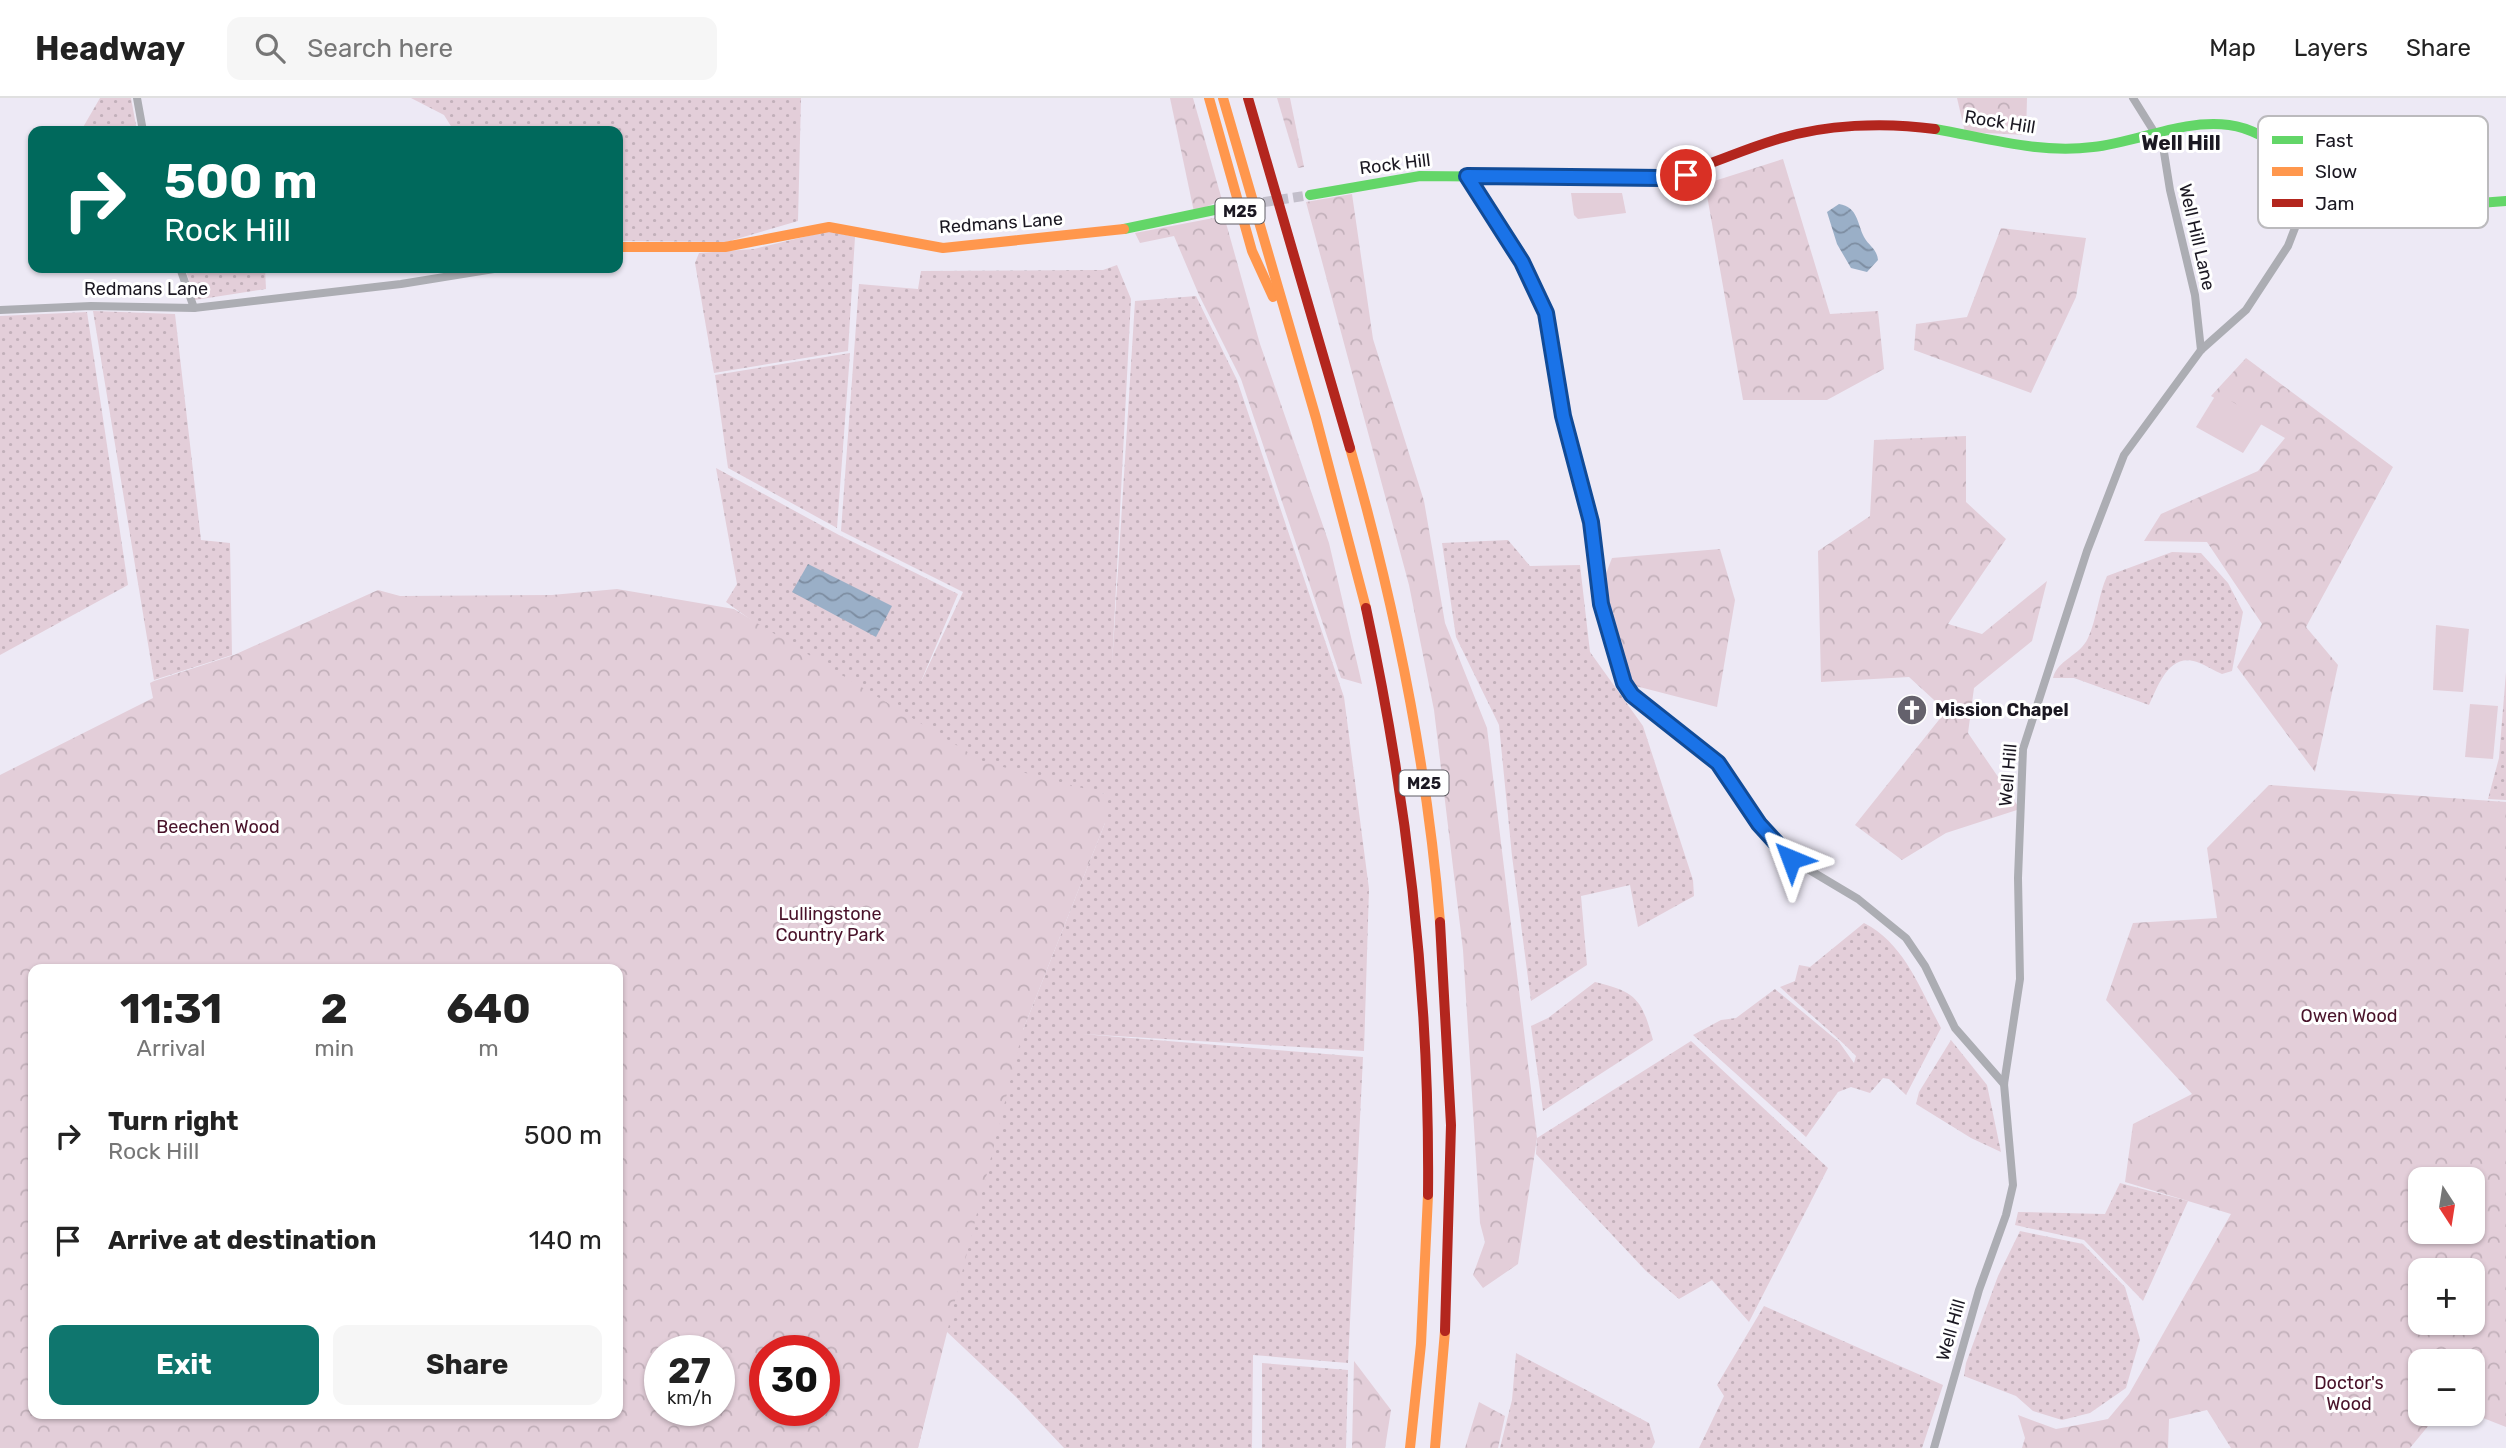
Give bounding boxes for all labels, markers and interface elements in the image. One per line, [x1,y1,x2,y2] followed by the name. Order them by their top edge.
[227,17,717,80] search box
[35,29,185,68] text: Headway
[251,29,289,67] icon: search
[307,33,453,64] text: Search here
[2209,34,2256,62] text: Map
[2294,34,2368,62] text: Layers
[2406,34,2471,62] text: Share
[1963,106,2037,138] street label: Rock Hill
[2258,116,2488,228] legend
[2315,129,2354,152] text: Fast
[2141,130,2221,155] district label: Well Hill
[1656,145,1716,205] pin
[1358,149,1432,179] street label: Rock Hill
[164,152,318,210] text: 500 m
[49,154,140,245] icon: right
[1667,156,1705,194] icon: arrive
[2315,160,2357,183] text: Slow
[2174,182,2220,292] street label: Well Hill Lane
[2315,192,2354,215] text: Jam
[1216,198,1264,223] road number: M25
[938,208,1064,238] street label: Redmans Lane
[164,211,291,249] text: Rock Hill
[84,278,208,300] street label: Redmans Lane
[1895,693,1929,727] church icon: Mission Chapel
[1935,699,2069,721] place label: Mission Chapel
[1994,743,2022,807] street label: Well Hill
[1400,770,1448,796] road number: M25
[156,816,280,838] park label: Beechen Wood
[1754,822,1828,896] position arrow
[775,903,885,946] park label: Lullingstone Country Park
[120,984,222,1034] text: 11:31
[321,984,348,1034] text: 2
[446,984,531,1034] text: 640
[2301,1005,2397,1027] park label: Owen Wood
[137,1034,206,1062] text: Arrival
[314,1034,354,1062] text: min
[478,1034,499,1062] text: m
[108,1106,238,1137] text: Turn right
[49,1117,87,1155] icon: right
[524,1120,602,1151] text: 500 m
[108,1137,199,1165] text: Rock Hill
[2408,1167,2485,1244] north arrow
[2408,1167,2485,1426] map controls
[49,1222,87,1260] icon: arrive
[108,1225,376,1256] text: Arrive at destination
[529,1225,602,1256] text: 140 m
[2408,1258,2485,1335] button: +
[1932,1297,1970,1363] street label: Well Hill
[49,1325,319,1405] button: Exit
[333,1325,602,1405] button: Share
[749,1335,840,1426] speed limit sign: 30
[2408,1349,2485,1426] button: −
[668,1350,711,1392] text: 27
[2314,1372,2384,1415] park label: Doctor's Wood
[667,1387,712,1409] text: km/h

